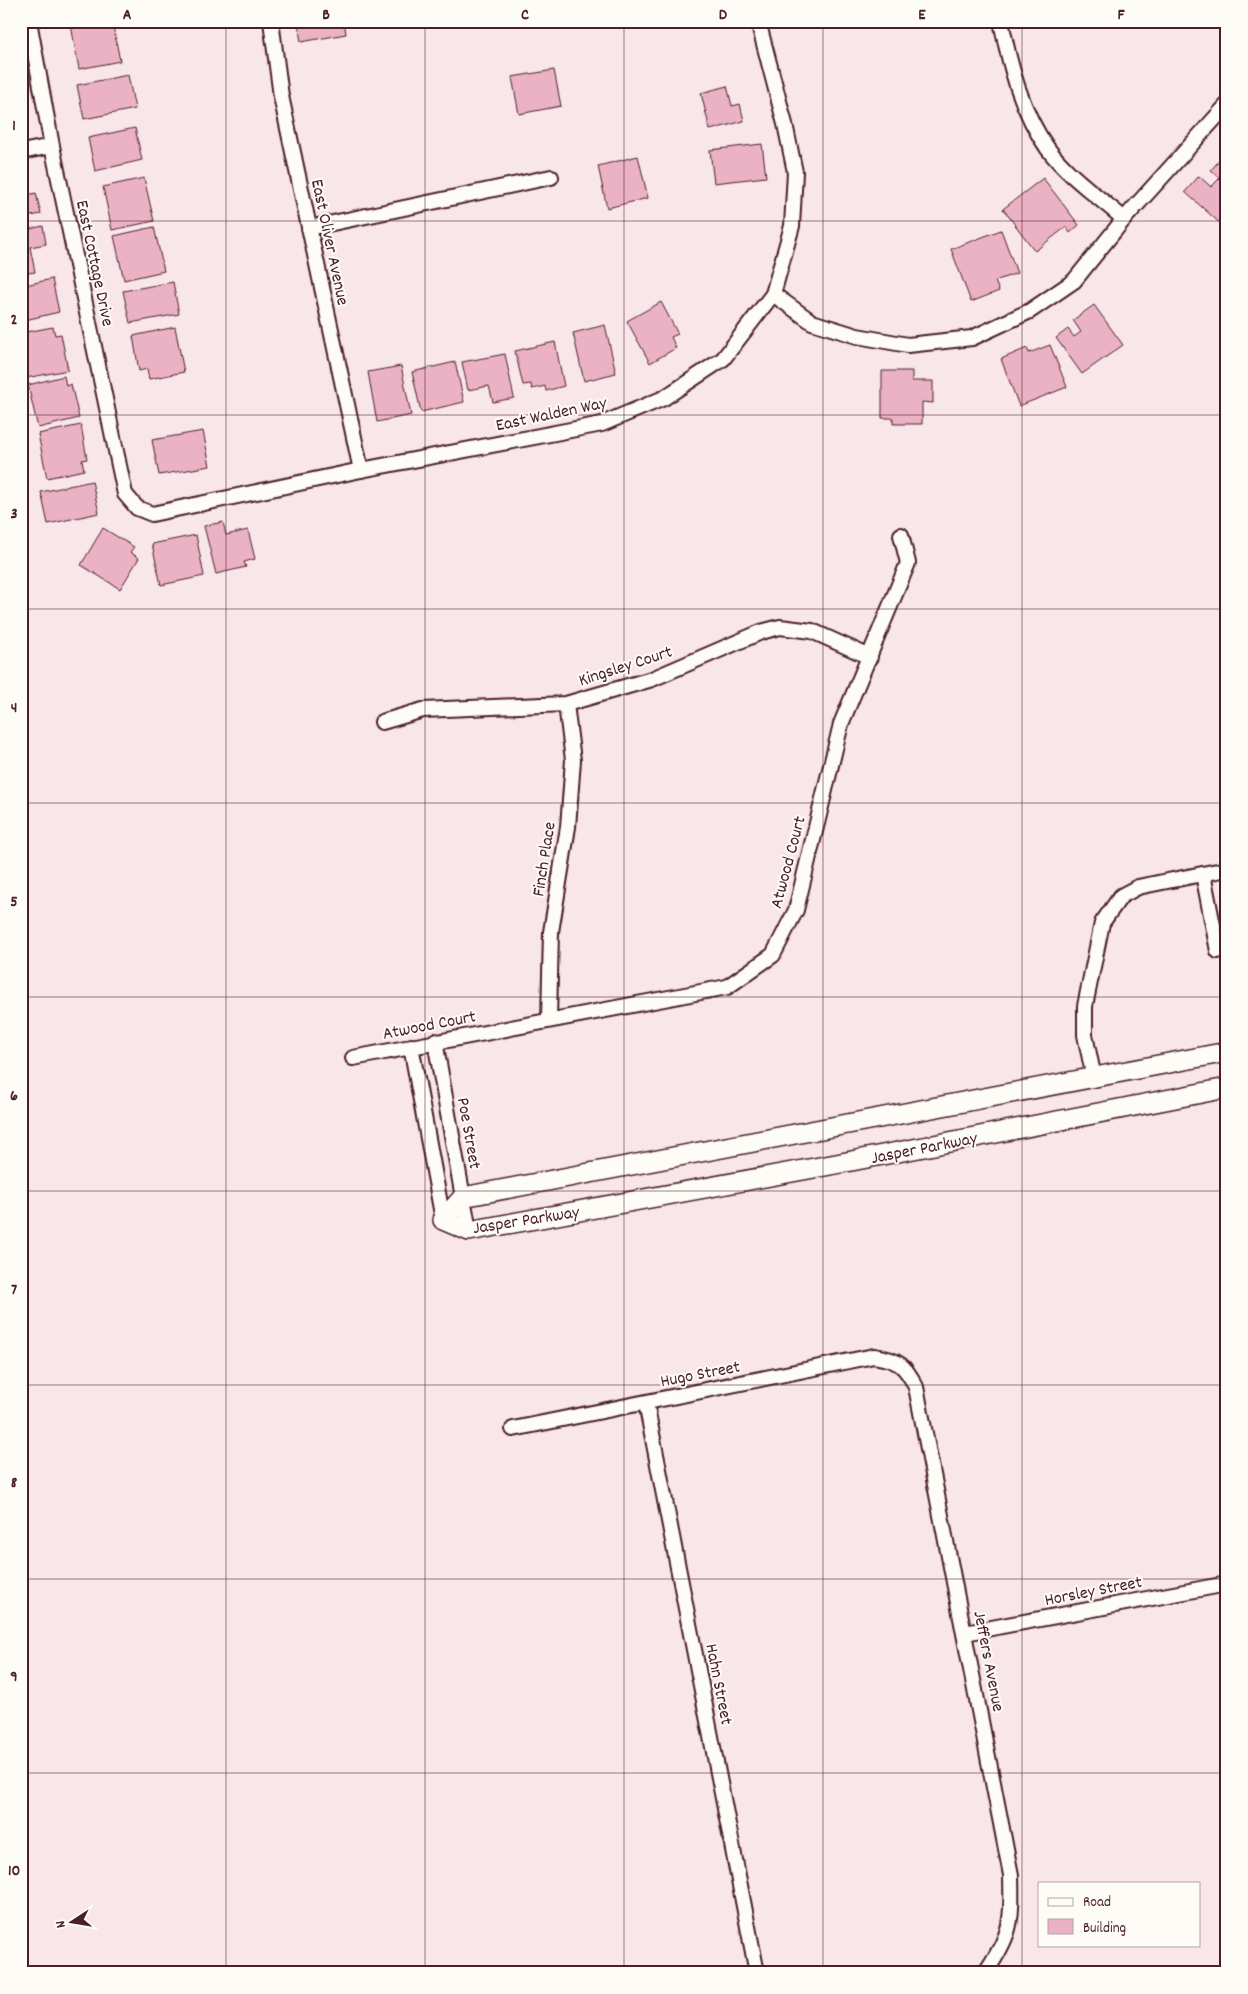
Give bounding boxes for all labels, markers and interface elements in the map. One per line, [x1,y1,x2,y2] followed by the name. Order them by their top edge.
[123,4,132,27] text: A
[322,4,330,27] text: B
[521,4,529,27] text: C
[719,4,728,27] text: D
[918,4,926,27] text: E
[1117,4,1125,27] text: F
[12,115,16,138] text: 1
[303,177,354,308] street label: East Oliver Avenue
[68,198,119,329] street label: East Cottage Drive
[11,309,18,332] text: 2
[494,391,610,439] street label: East Walden Way
[10,503,18,526] text: 3
[576,640,676,694] street label: Kingsley Court
[11,697,17,720] text: 4
[765,813,814,912] street label: Atwood Court
[527,820,564,899] street label: Finch Place
[10,891,18,914] text: 5
[381,1005,479,1048] street label: Atwood Court
[10,1085,18,1108] text: 6
[449,1096,486,1171] street label: Poe Street
[869,1127,980,1172] street label: Jasper Parkway
[471,1201,582,1242] street label: Jasper Parkway
[11,1279,17,1302] text: 7
[658,1355,743,1395] street label: Hugo Street
[11,1472,18,1495] text: 8
[1043,1571,1145,1614] street label: Horsley Street
[966,1609,1010,1714] street label: Jeffers Avenue
[697,1642,738,1727] street label: Hahn Street
[10,1666,18,1689] text: 9
[8,1860,20,1883] text: 10
[1038,1882,1200,1946] legend
[1083,1892,1111,1914] text: Road
[48,1896,98,1946] north arrow
[1083,1918,1126,1940] text: Building
[51,1919,72,1930] text: N

